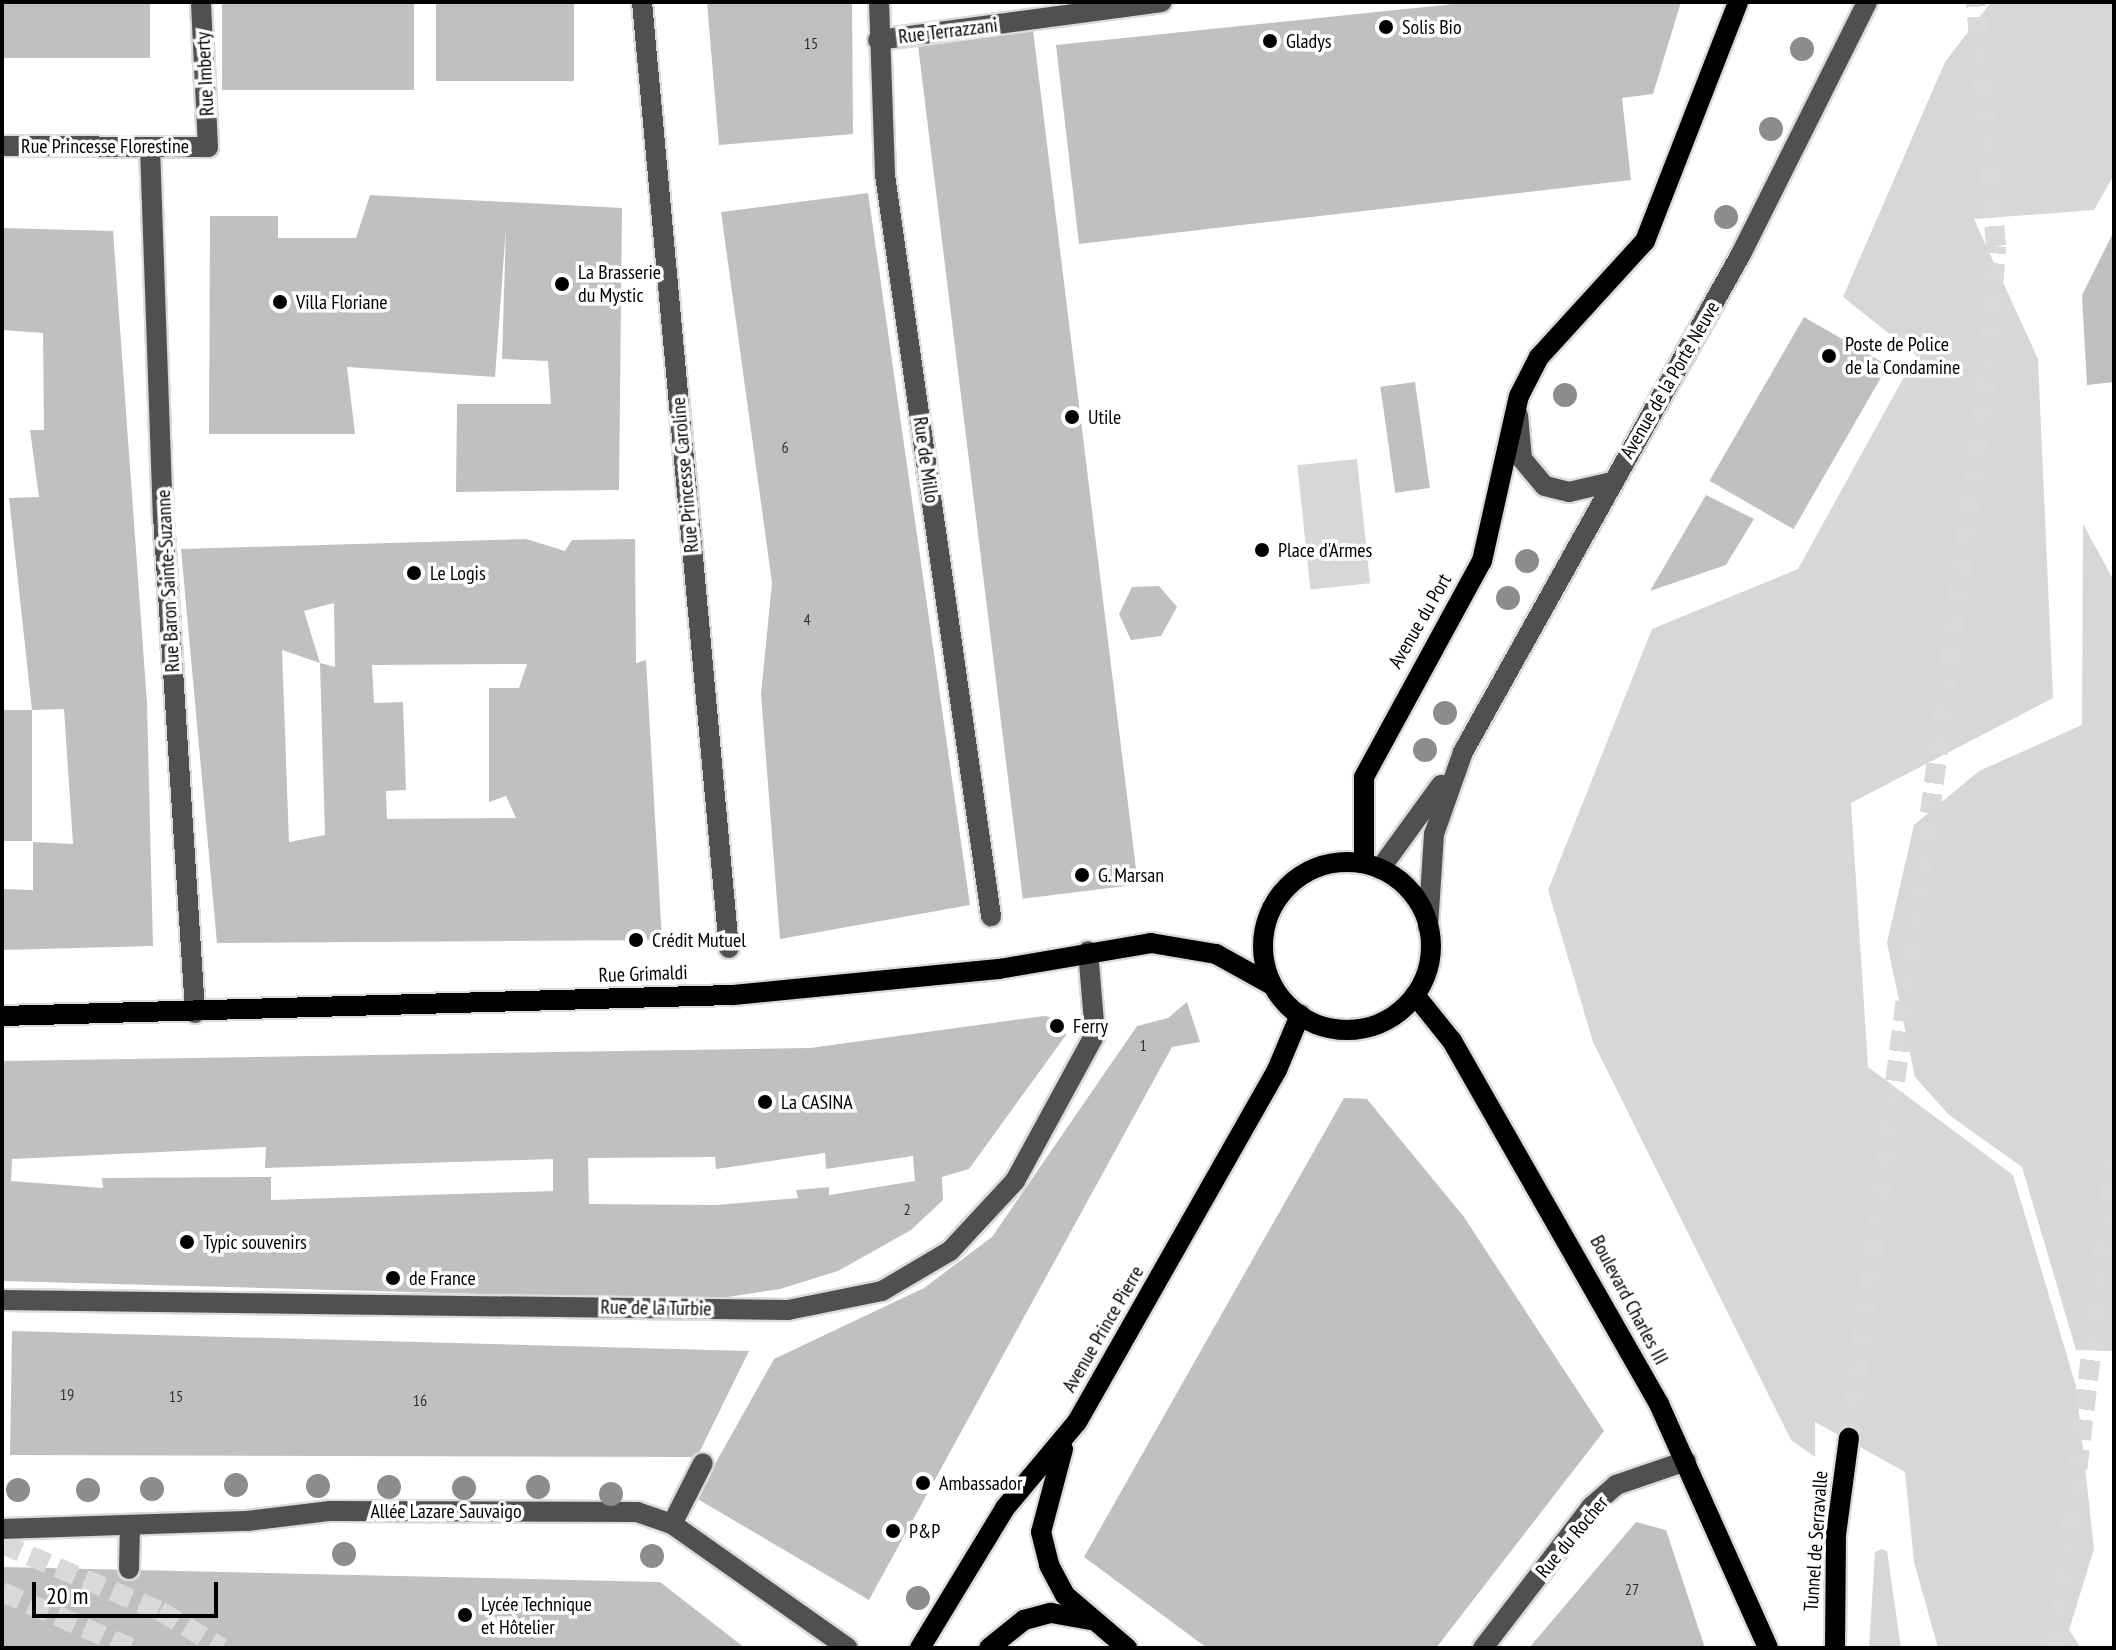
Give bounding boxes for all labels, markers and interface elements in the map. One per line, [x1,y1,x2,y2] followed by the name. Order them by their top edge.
[897,13,999,49] street label: Rue Terrazzani
[1402,15,1462,39] place label: Solis Bio
[1377,18,1395,36] marker: Solis Bio
[1286,29,1331,53] place label: Gladys
[191,31,219,117] street label: Rue Imberty
[1261,32,1279,50] marker: Gladys
[804,33,818,53] house number: 15
[21,134,189,158] street label: Rue Princesse Florestine
[578,260,661,307] place label: La Brasserie du Mystic
[553,275,571,293] marker: La Brasserie du Mystic
[296,290,388,314] place label: Villa Floriane
[271,293,289,311] marker: Villa Floriane
[1615,297,1725,463] street label: Avenue de la Porte Neuve
[1845,332,1960,379] place label: Poste de Police de la Condamine
[1820,347,1838,365] marker: Poste de Police de la Condamine
[666,396,704,554] street label: Rue Princesse Caroline
[1088,405,1121,429] place label: Utile
[1063,408,1081,426] marker: Utile
[908,415,944,505] street label: Rue de Millo
[781,437,789,457] house number: 6
[151,489,185,673] street label: Rue Baron Sainte-Suzanne
[1278,538,1372,562] place label: Place d'Armes
[1253,541,1271,559] marker: Place d'Armes
[430,561,486,585] place label: Le Logis
[405,564,423,582] marker: Le Logis
[1383,570,1457,672] street label: Avenue du Port
[803,609,811,629] house number: 4
[1098,863,1165,887] place label: G. Marsan
[1073,866,1091,884] marker: G. Marsan
[652,928,746,952] place label: Crédit Mutuel
[627,931,645,949] marker: Crédit Mutuel
[598,960,688,988] street label: Rue Grimaldi
[1073,1014,1108,1038] place label: Ferry
[1048,1017,1066,1035] marker: Ferry
[1139,1035,1147,1055] house number: 1
[781,1090,853,1114] place label: La CASINA
[756,1093,774,1111] marker: La CASINA
[903,1199,911,1219] house number: 2
[203,1230,307,1254] place label: Typic souvenirs
[1585,1231,1673,1369] street label: Boulevard Charles III
[178,1233,196,1251] marker: Typic souvenirs
[1057,1262,1149,1396] street label: Avenue Prince Pierre
[409,1266,476,1290] place label: de France
[384,1269,402,1287] marker: de France
[600,1295,712,1321] street label: Rue de la Turbie
[60,1384,74,1404] house number: 19
[169,1386,183,1406] house number: 15
[413,1390,427,1410] house number: 16
[1799,1470,1833,1612] street label: Tunnel de Serravalle
[939,1471,1022,1495] place label: Ambassador
[914,1474,932,1492] marker: Ambassador
[1531,1491,1613,1583] street label: Rue du Rocher
[370,1499,522,1523] street label: Allée Lazare Sauvaigo
[909,1519,940,1543] place label: P&P
[884,1522,902,1540] marker: P&P
[36,1566,222,1616] scale bar
[1625,1579,1639,1599] house number: 27
[46,1580,88,1611] text: 20 m
[481,1592,592,1639] place label: Lycée Technique et Hôtelier
[456,1606,474,1624] marker: Lycée Technique et Hôtelier

